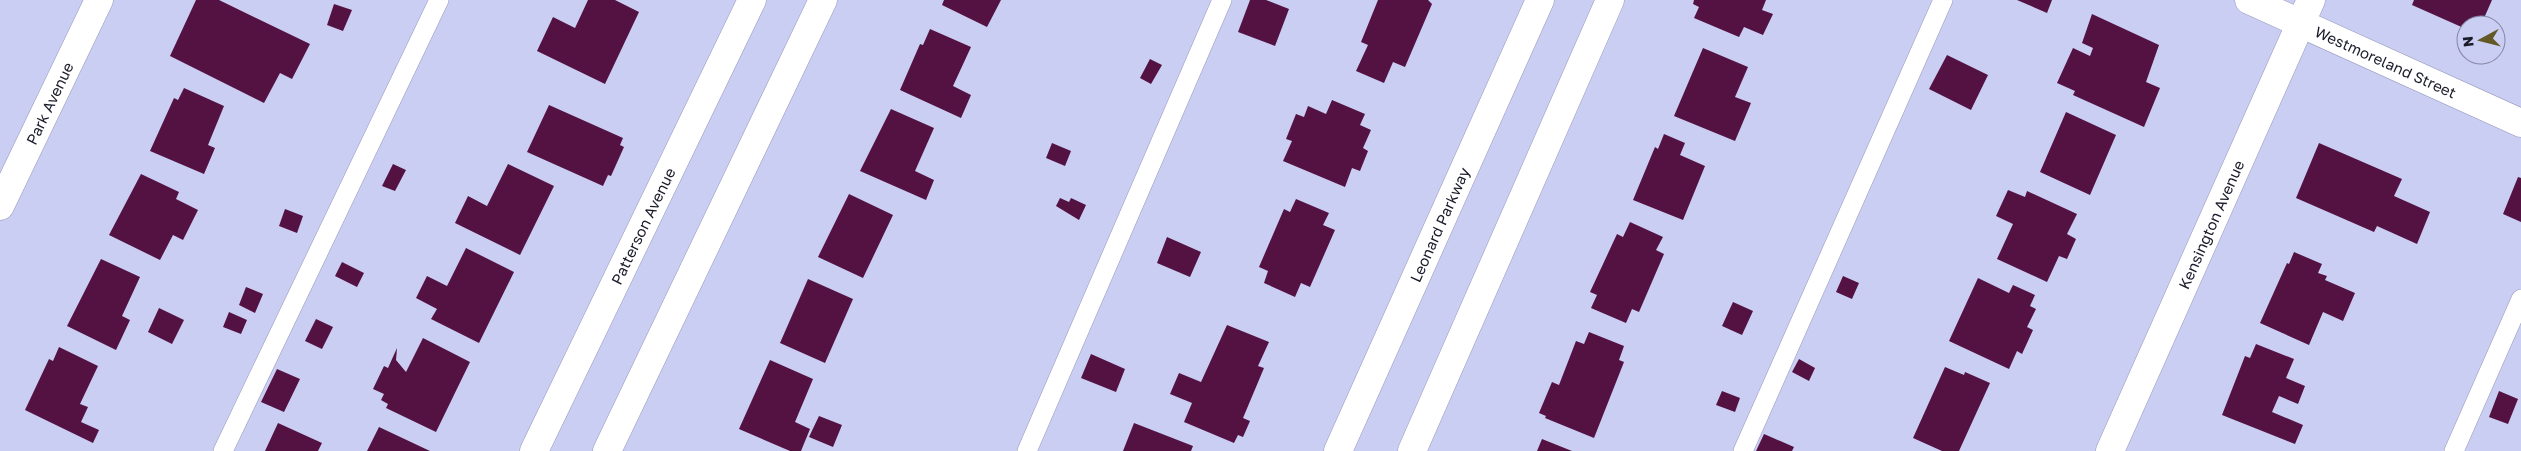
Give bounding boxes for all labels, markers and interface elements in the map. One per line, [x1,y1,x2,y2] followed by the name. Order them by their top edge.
[2456,15,2506,65] north arrow
[2312,22,2459,102] street label: Westmoreland Street
[2459,35,2477,48] text: N
[22,59,77,147] street label: Park Avenue
[2174,157,2248,292] street label: Kensington Avenue
[607,164,679,287] street label: Patterson Avenue
[1406,164,1473,285] street label: Leonard Parkway

